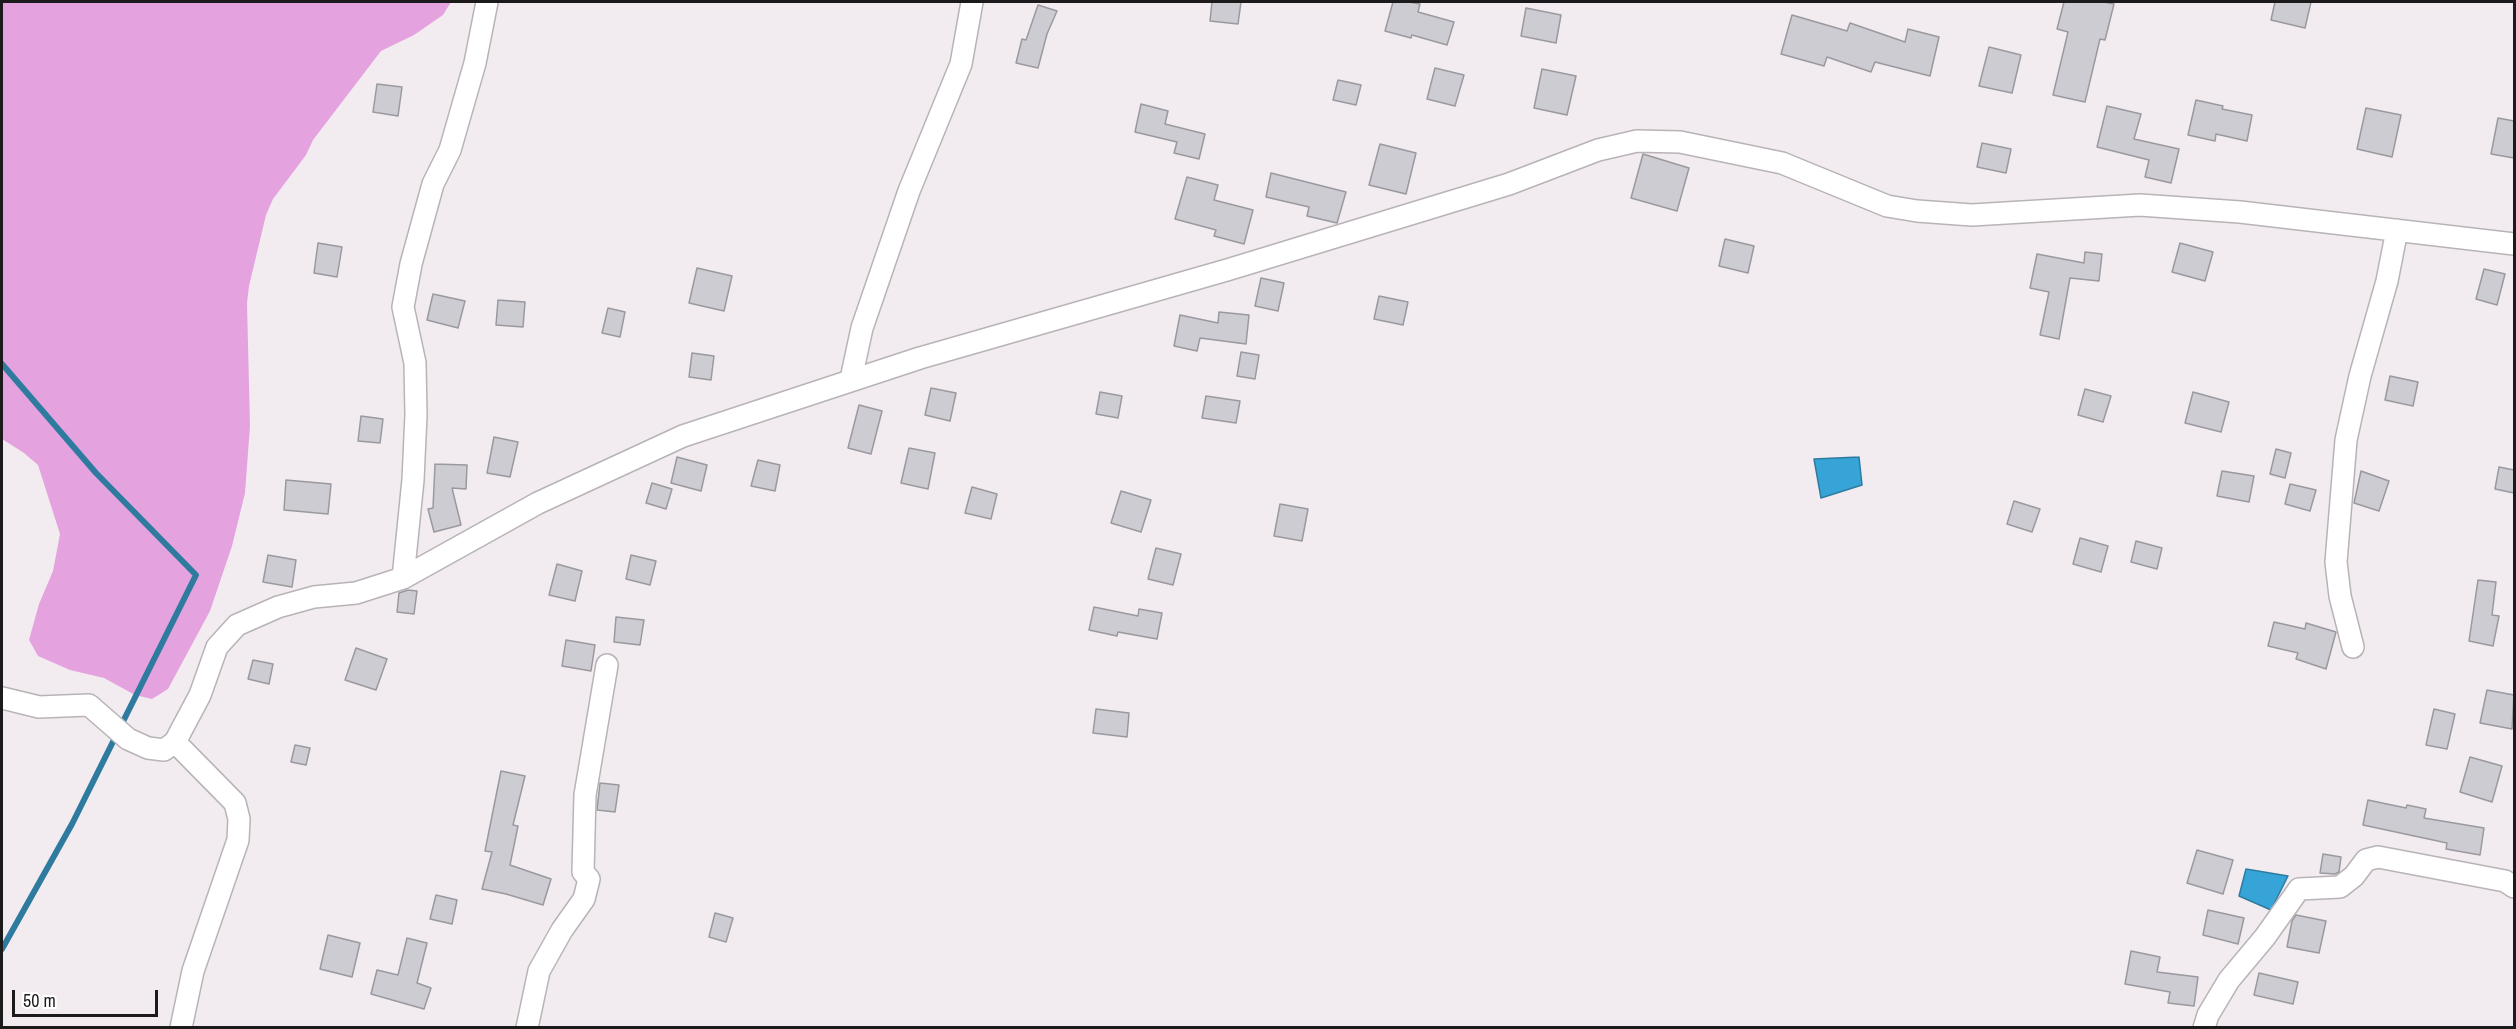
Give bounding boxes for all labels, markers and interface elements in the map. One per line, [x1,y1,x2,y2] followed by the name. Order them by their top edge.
[15,978,160,1016] scale bar
[23,988,56,1013] text: 50 m

